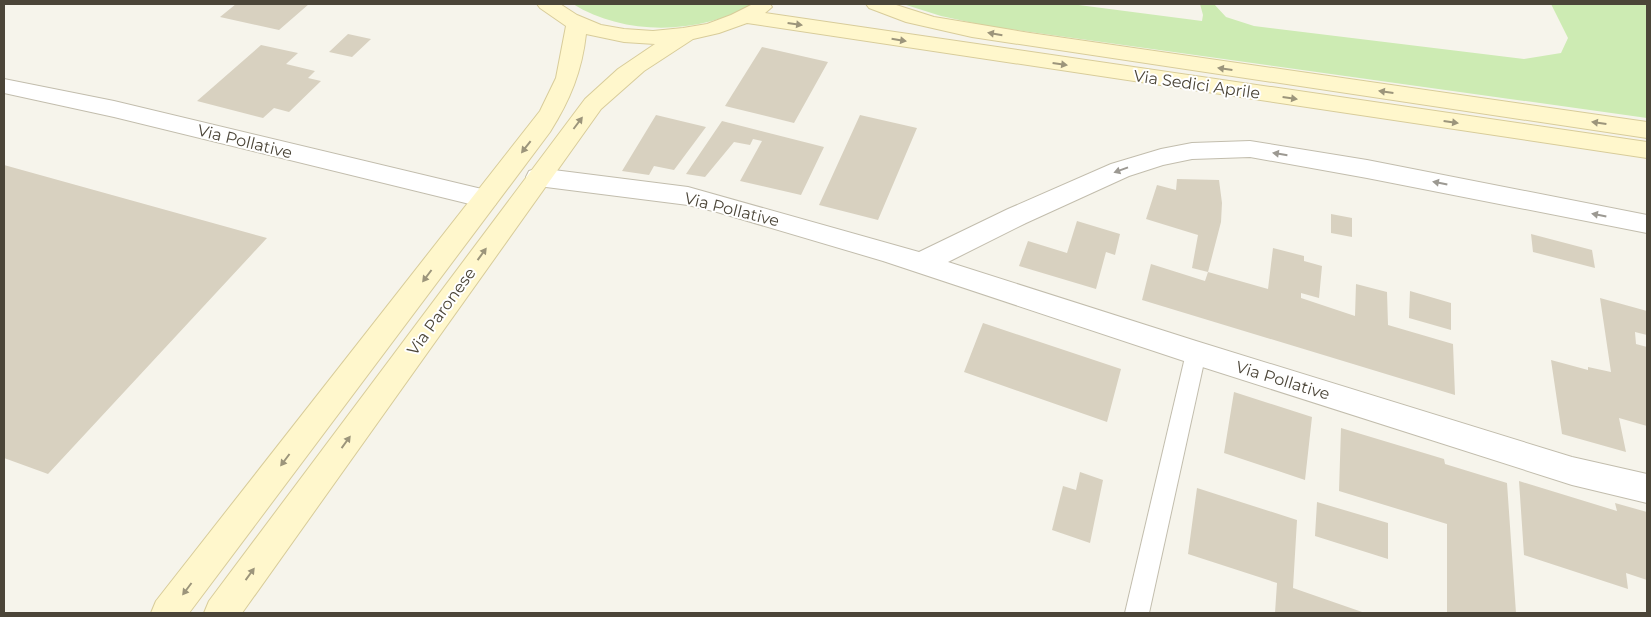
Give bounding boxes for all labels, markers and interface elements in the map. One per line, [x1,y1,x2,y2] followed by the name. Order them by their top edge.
[787,20,803,28] one-way arrow
[987,30,1003,38] one-way arrow
[892,36,908,44] one-way arrow
[1052,61,1068,69] one-way arrow
[1217,64,1233,72] one-way arrow
[1132,66,1262,103] street label: Via Sedici Aprile
[1378,88,1394,96] one-way arrow
[1282,94,1298,102] one-way arrow
[573,117,584,130] one-way arrow
[1443,118,1459,126] one-way arrow
[1591,118,1607,126] one-way arrow
[195,121,294,162] street label: Via Pollative
[521,140,531,154] one-way arrow
[1272,150,1288,158] one-way arrow
[1113,166,1128,174] one-way arrow
[1431,179,1447,187] one-way arrow
[682,189,781,230] street label: Via Pollative
[1591,210,1607,218] one-way arrow
[477,247,487,261] one-way arrow
[403,264,480,359] street label: Via Paronese
[422,269,432,282] one-way arrow
[1234,357,1332,404] street label: Via Pollative
[340,436,351,449] one-way arrow
[280,453,291,466] one-way arrow
[245,567,255,581] one-way arrow
[181,582,192,595] one-way arrow

